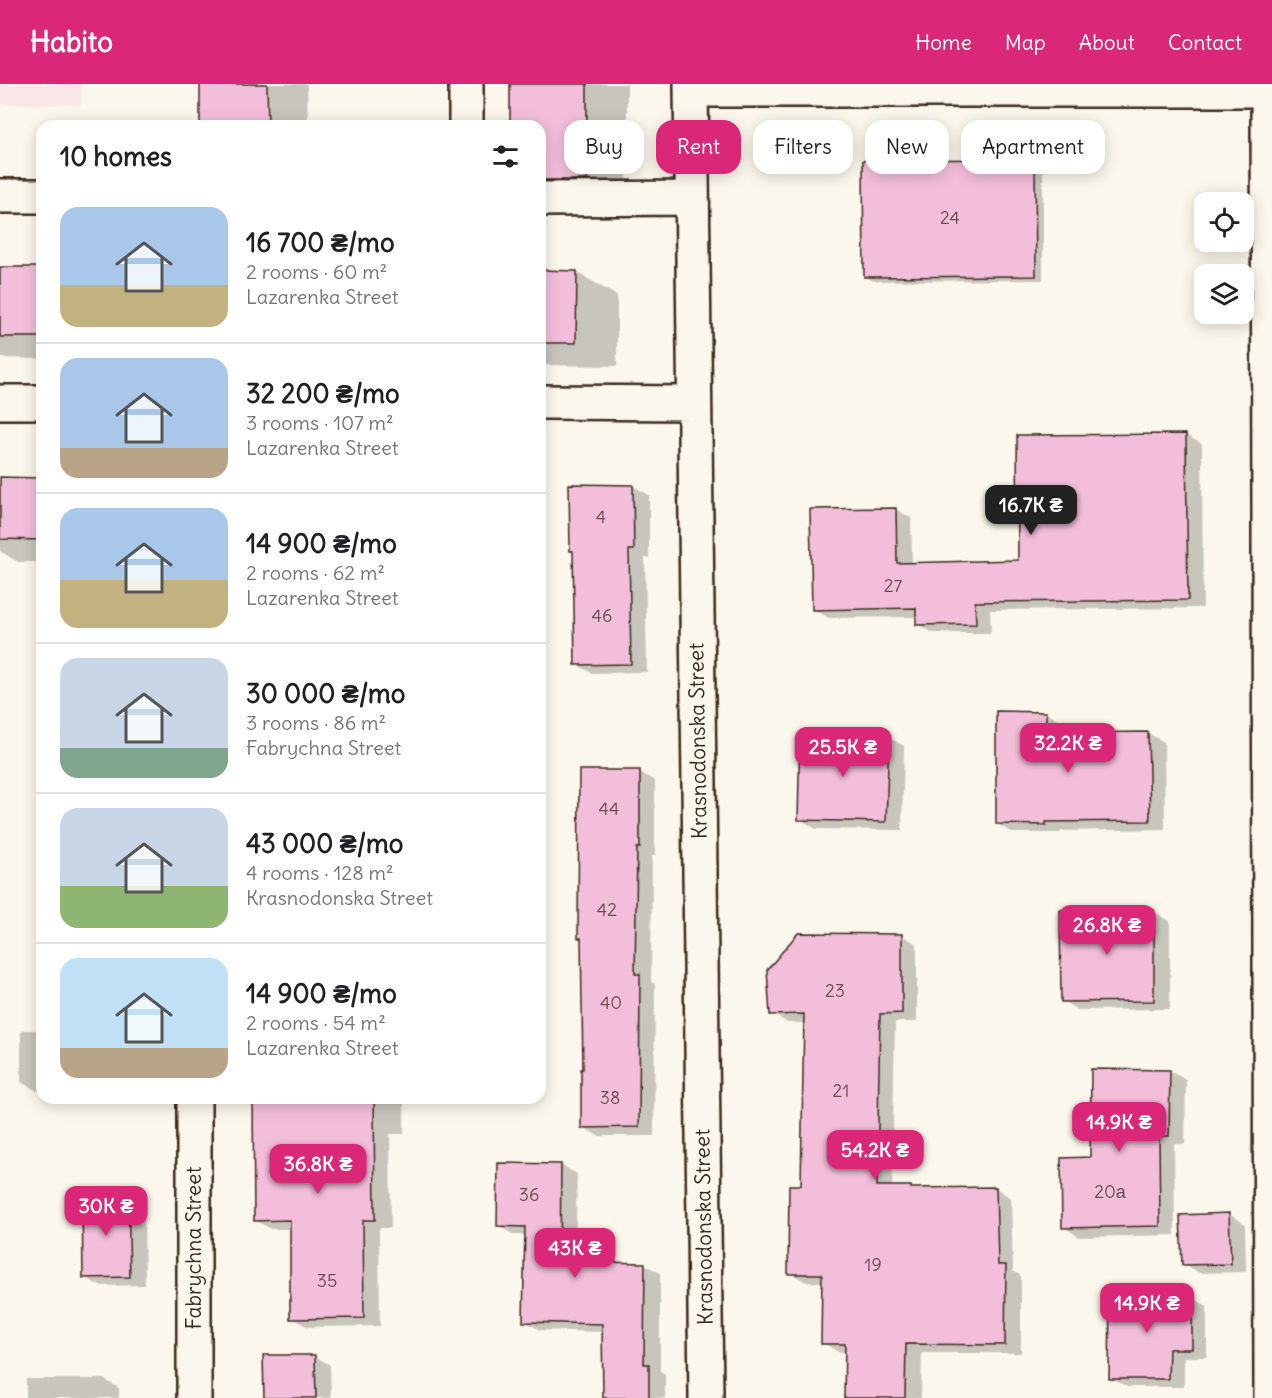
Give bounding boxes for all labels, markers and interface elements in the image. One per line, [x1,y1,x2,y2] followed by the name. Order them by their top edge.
[30,24,113,60] text: Habito
[915,29,972,56] text: Home
[1005,29,1046,56] text: Map
[1079,29,1135,56] text: About
[1168,29,1242,56] text: Contact
[564,120,644,174] chip: Buy
[656,120,741,174] chip: Rent
[753,120,853,174] chip: Filters
[865,120,949,174] chip: New
[961,120,1105,174] chip: Apartment
[60,140,172,173] text: 10 homes
[489,140,522,173] icon: filters
[1194,192,1254,324] map controls
[1194,192,1254,252] button: locate
[940,206,960,229] house number: 24
[246,226,395,259] text: 16 700 ₴/mo
[108,231,180,303] icon: home
[246,259,387,284] text: 2 rooms · 60 m²
[1194,264,1254,324] button: layers
[246,284,399,309] text: Lazarenka Street
[246,377,400,410] text: 32 200 ₴/mo
[108,382,180,454] icon: home
[246,410,394,435] text: 3 rooms · 107 m²
[246,435,399,460] text: Lazarenka Street
[976,485,1086,536] pin: 16.7K ₴
[999,492,1063,517] text: 16.7K ₴
[596,505,606,528] house number: 4
[246,527,397,560] text: 14 900 ₴/mo
[108,532,180,604] icon: home
[246,560,385,585] text: 2 rooms · 62 m²
[884,574,903,597] house number: 27
[246,585,399,610] text: Lazarenka Street
[592,604,612,627] house number: 46
[682,643,713,839] street label: Krasnodonska Street
[246,677,405,710] text: 30 000 ₴/mo
[108,682,180,754] icon: home
[246,710,386,735] text: 3 rooms · 86 m²
[1013,723,1123,774] pin: 32.2K ₴
[788,727,898,778] pin: 25.5K ₴
[1034,730,1102,755] text: 32.2K ₴
[809,734,877,759] text: 25.5K ₴
[246,735,401,760] text: Fabrychna Street
[599,797,619,820] house number: 44
[246,827,403,860] text: 43 000 ₴/mo
[108,832,180,904] icon: home
[246,860,394,885] text: 4 rooms · 128 m²
[246,885,433,910] text: Krasnodonska Street
[597,898,617,921] house number: 42
[1052,905,1162,956] pin: 26.8K ₴
[1073,912,1141,937] text: 26.8K ₴
[246,977,397,1010] text: 14 900 ₴/mo
[825,979,845,1002] house number: 23
[108,982,180,1054] icon: home
[600,991,622,1014] house number: 40
[246,1010,386,1035] text: 2 rooms · 54 m²
[246,1035,399,1060] text: Lazarenka Street
[832,1079,850,1102] house number: 21
[600,1086,620,1109] house number: 38
[1064,1102,1174,1153] pin: 14.9K ₴
[1086,1109,1152,1134] text: 14.9K ₴
[688,1129,719,1325] street label: Krasnodonska Street
[820,1130,930,1181] pin: 54.2K ₴
[841,1137,909,1162] text: 54.2K ₴
[263,1144,373,1195] pin: 36.8K ₴
[283,1151,353,1176] text: 36.8K ₴
[180,1167,207,1329] street label: Fabrychna Street
[1094,1180,1127,1203] house number: 20а
[519,1183,539,1206] house number: 36
[64,1186,148,1237] pin: 30K ₴
[79,1193,133,1218] text: 30K ₴
[533,1228,617,1279] pin: 43K ₴
[548,1235,602,1260] text: 43K ₴
[864,1253,882,1276] house number: 19
[317,1269,337,1292] house number: 35
[1092,1283,1202,1334] pin: 14.9K ₴
[1114,1290,1180,1315] text: 14.9K ₴

